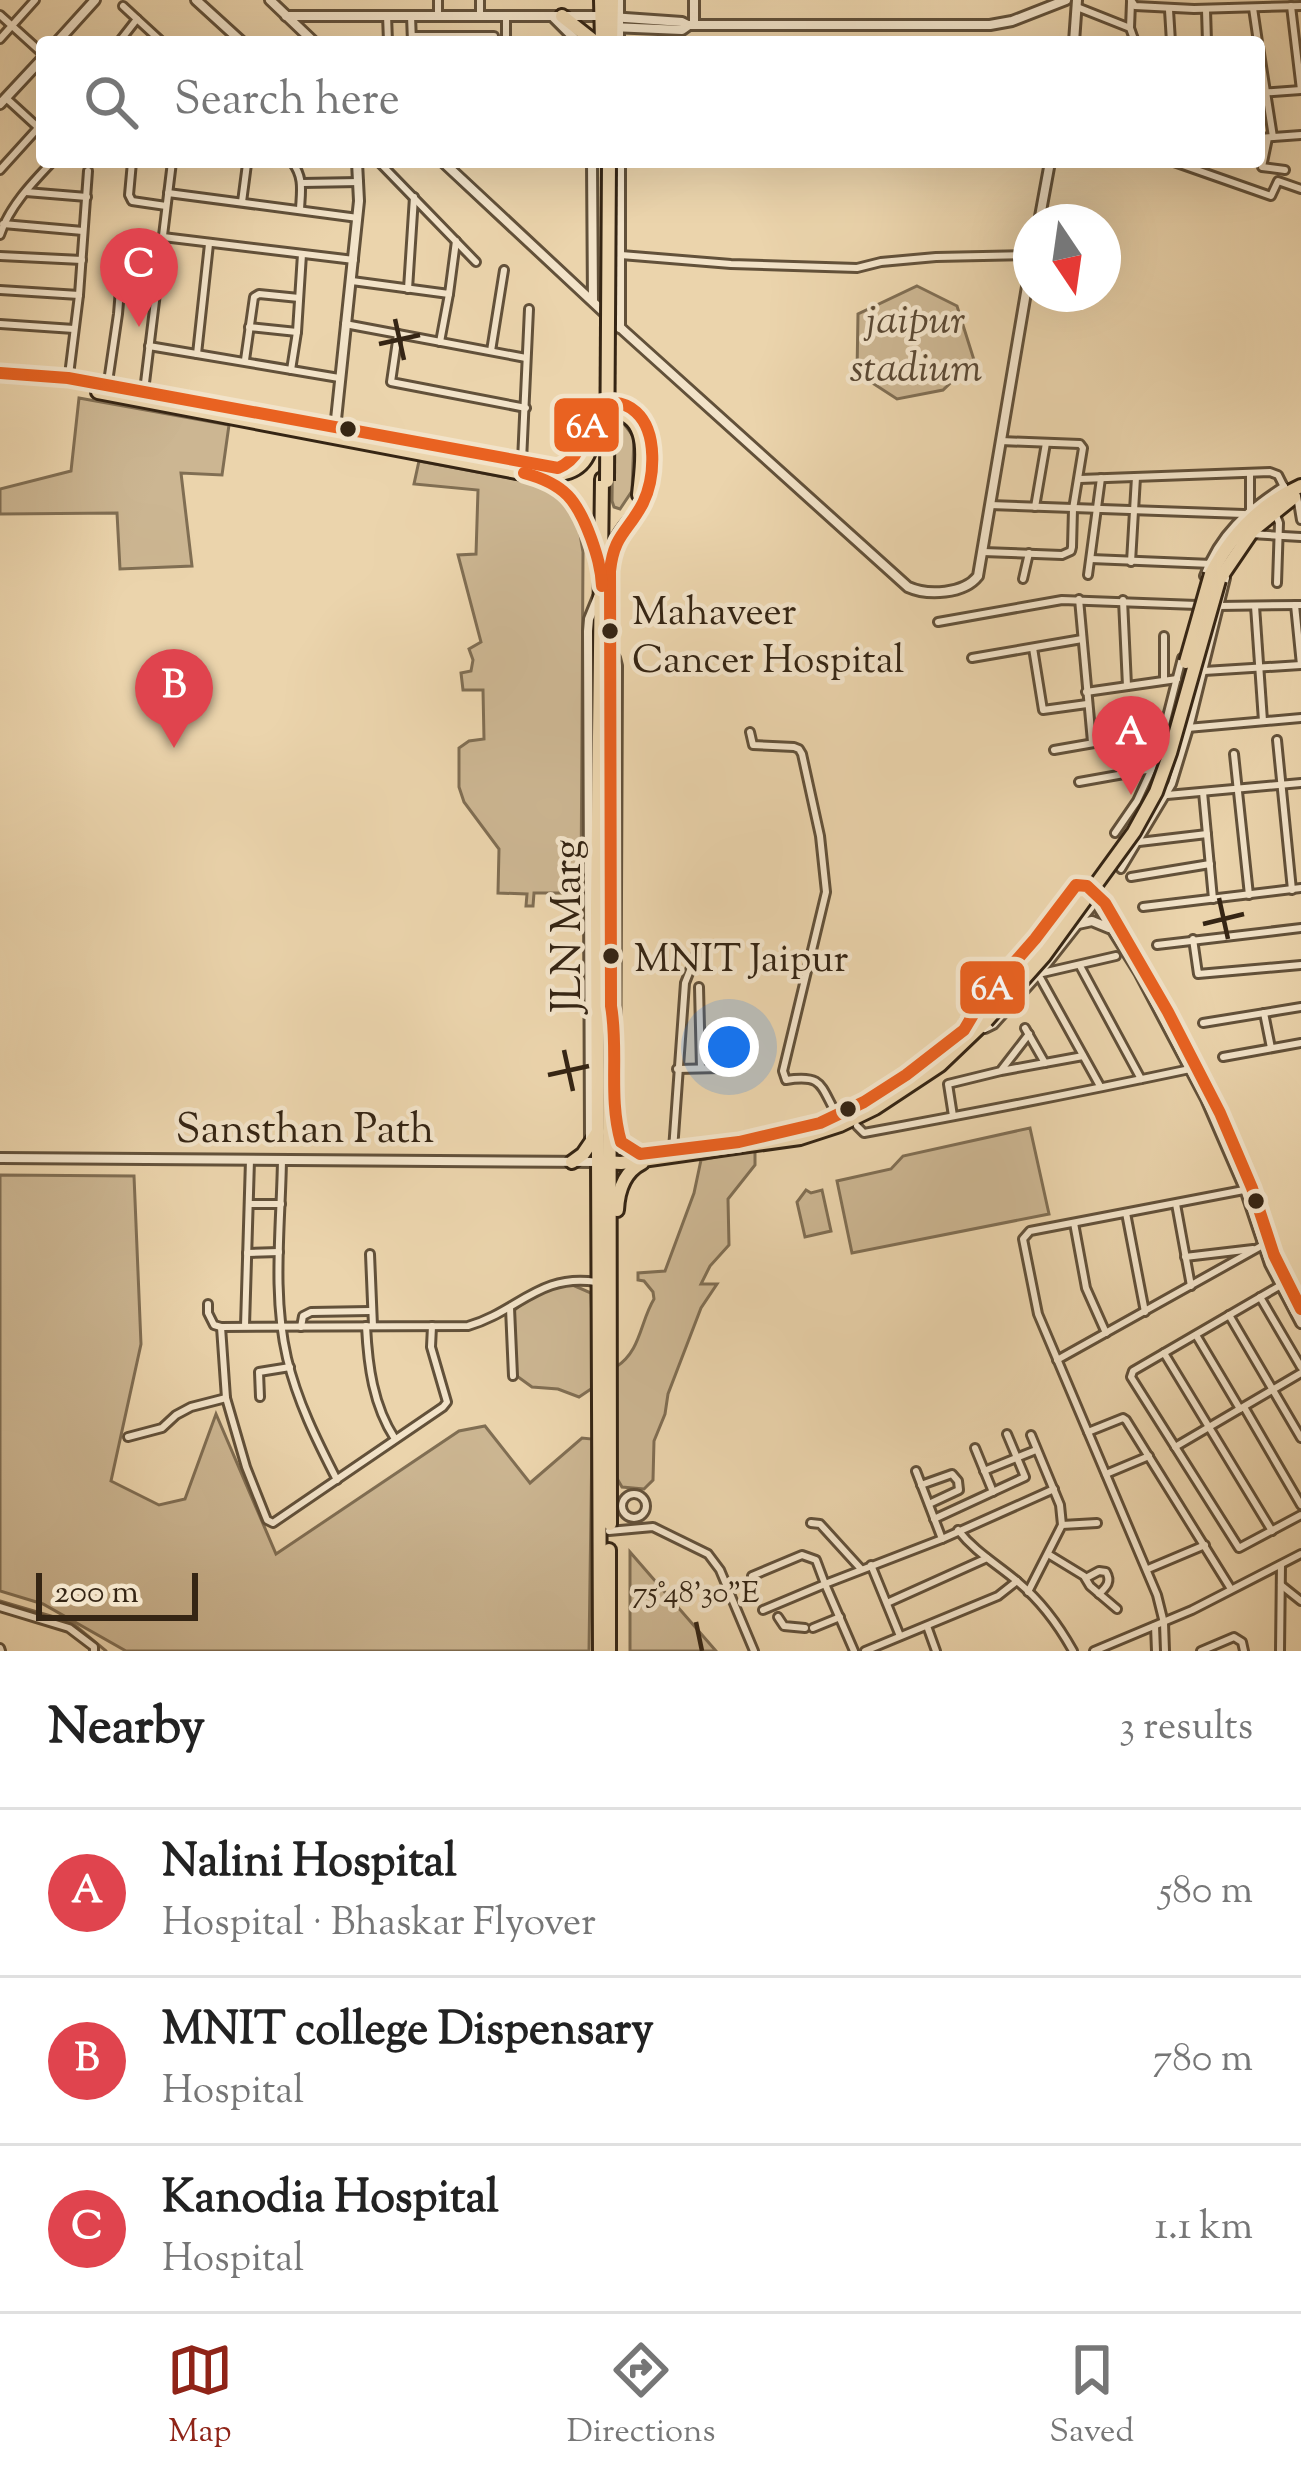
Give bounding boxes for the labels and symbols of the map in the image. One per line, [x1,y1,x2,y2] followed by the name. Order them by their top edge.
[1013,204,1121,312] north arrow
[100,228,178,327] pin: C
[850,293,982,401] park label: jaipur stadium
[552,396,621,454] line badge: 6A
[566,405,608,453] text: 6A
[337,418,359,440] unlabelled marker
[632,587,905,691] place label: Mahaveer Cancer Hospital
[599,620,621,642] marker: Mahaveer Cancer Hospital
[135,649,213,748] pin: B
[1092,696,1170,795] pin: A
[540,839,600,1015] street label: JLN Marg
[634,934,849,990] place label: MNIT Jaipur
[600,945,622,967] marker: MNIT Jaipur
[958,959,1027,1016] line badge: 6A
[971,967,1013,1015] text: 6A
[699,1017,759,1077] your location
[837,1098,859,1120] unlabelled marker
[176,1102,434,1162] street label: Sansthan Path
[1245,1190,1267,1212] unlabelled marker
[36,1567,198,1620] scale bar
[633,1573,759,1616] text: 75°48'30"E

